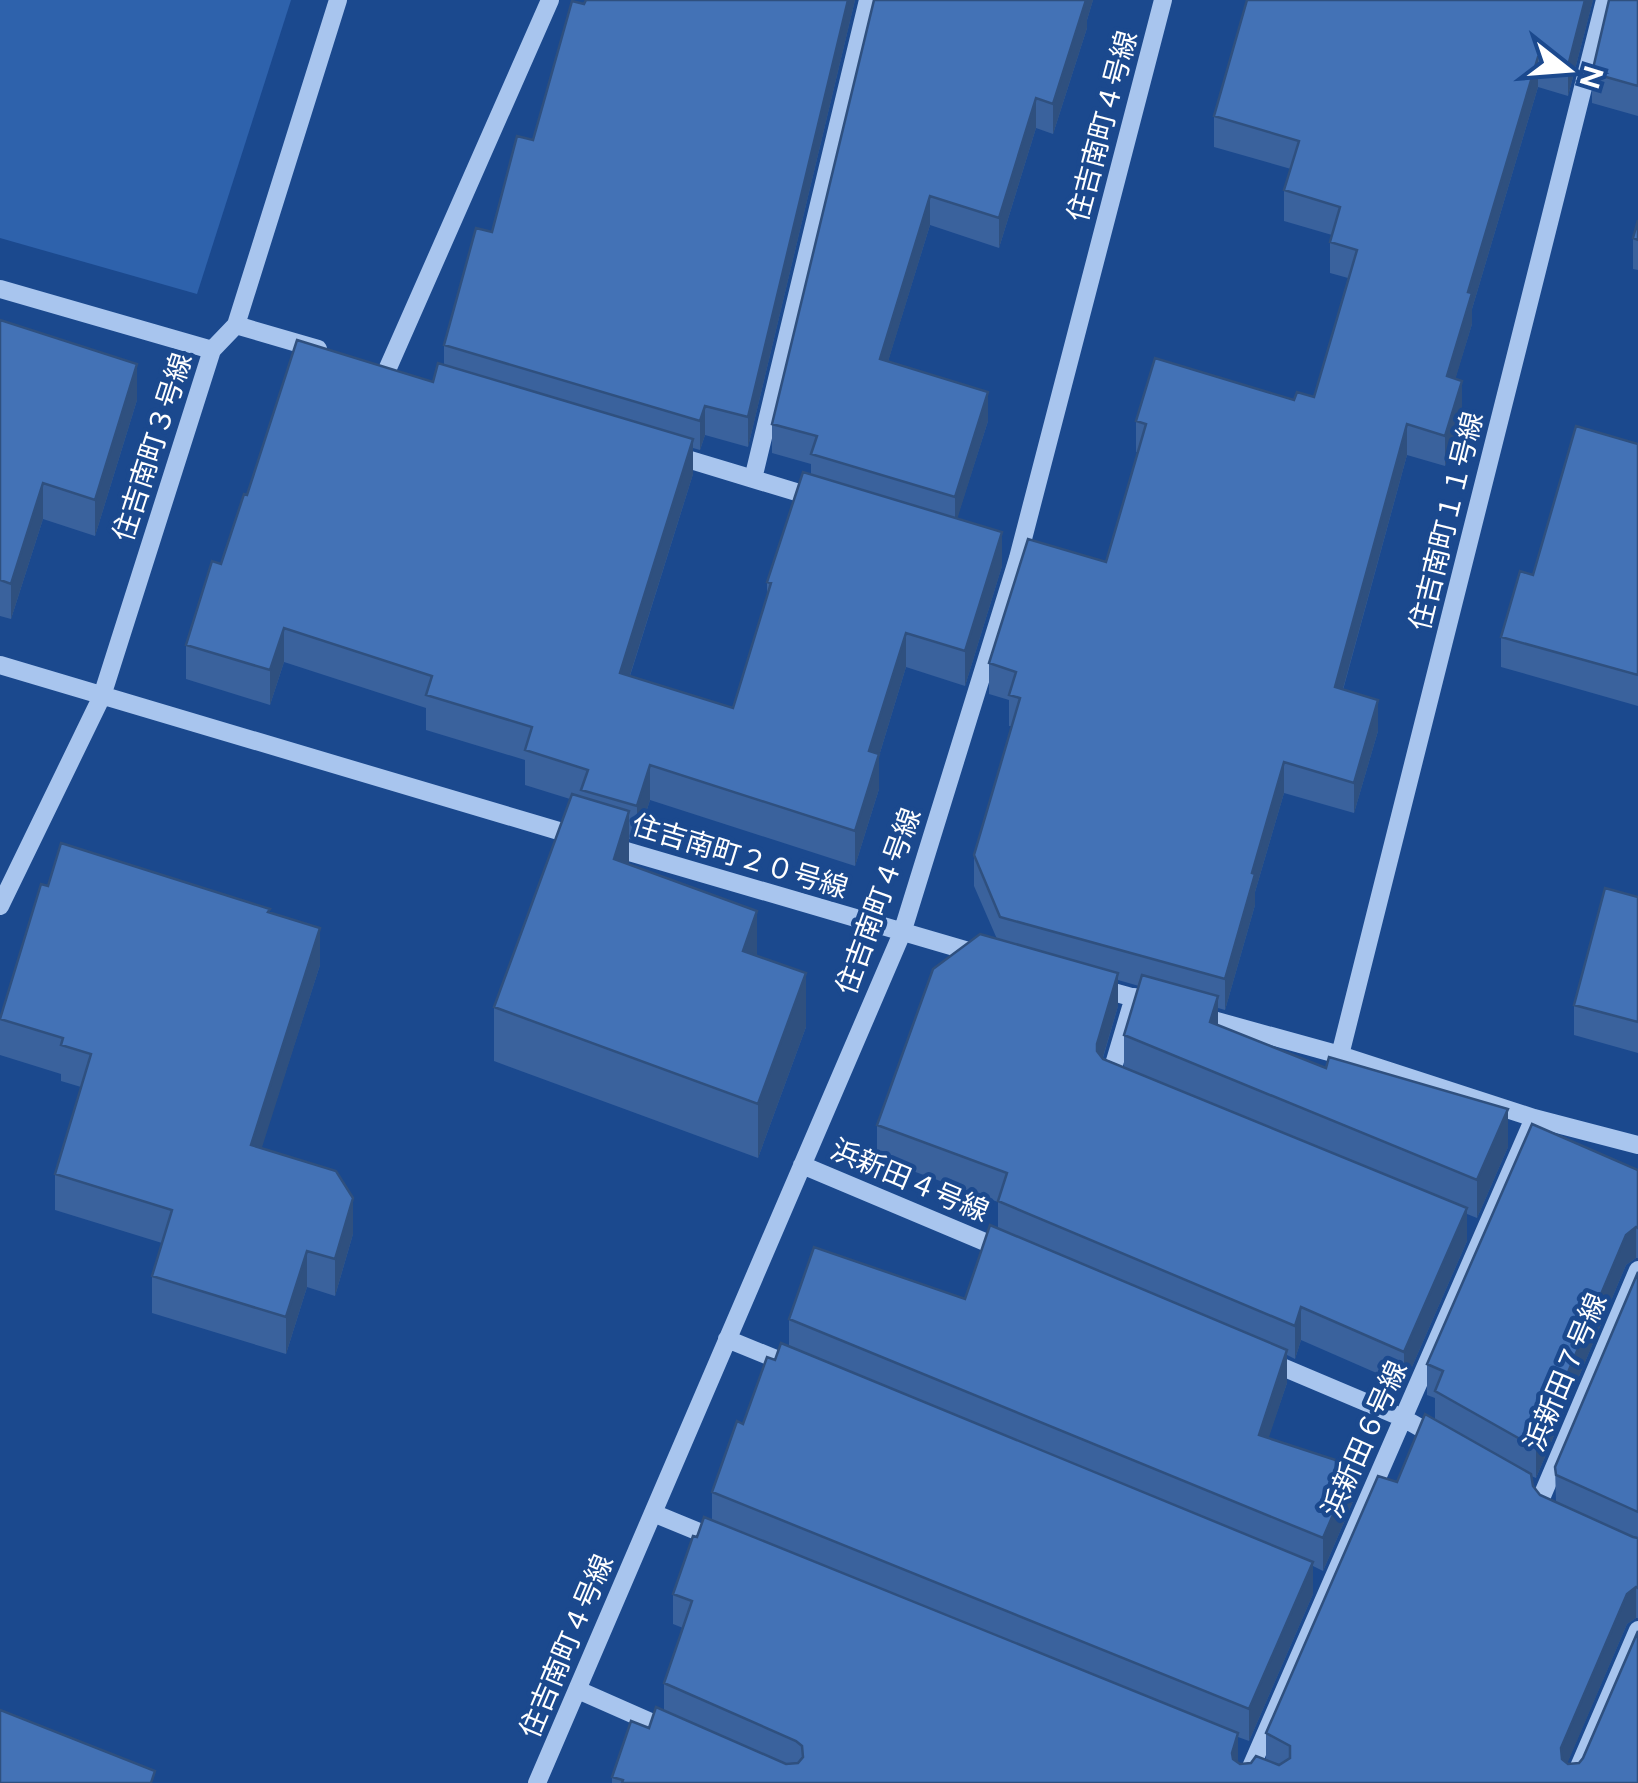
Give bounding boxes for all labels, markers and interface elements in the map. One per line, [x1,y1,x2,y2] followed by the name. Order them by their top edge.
[1518,20,1618,120] north arrow
[1060,27,1144,225] street label: 住吉南町４号線
[1572,62,1611,93] text: N
[106,349,198,545] street label: 住吉南町３号線
[1402,408,1490,634] street label: 住吉南町１１号線
[829,803,927,999] street label: 住吉南町４号線
[628,807,852,905] street label: 住吉南町２０号線
[826,1132,994,1228] street label: 浜新田４号線
[1517,1288,1613,1456] street label: 浜新田７号線
[1314,1355,1414,1523] street label: 浜新田６号線
[512,1549,620,1743] street label: 住吉南町４号線

